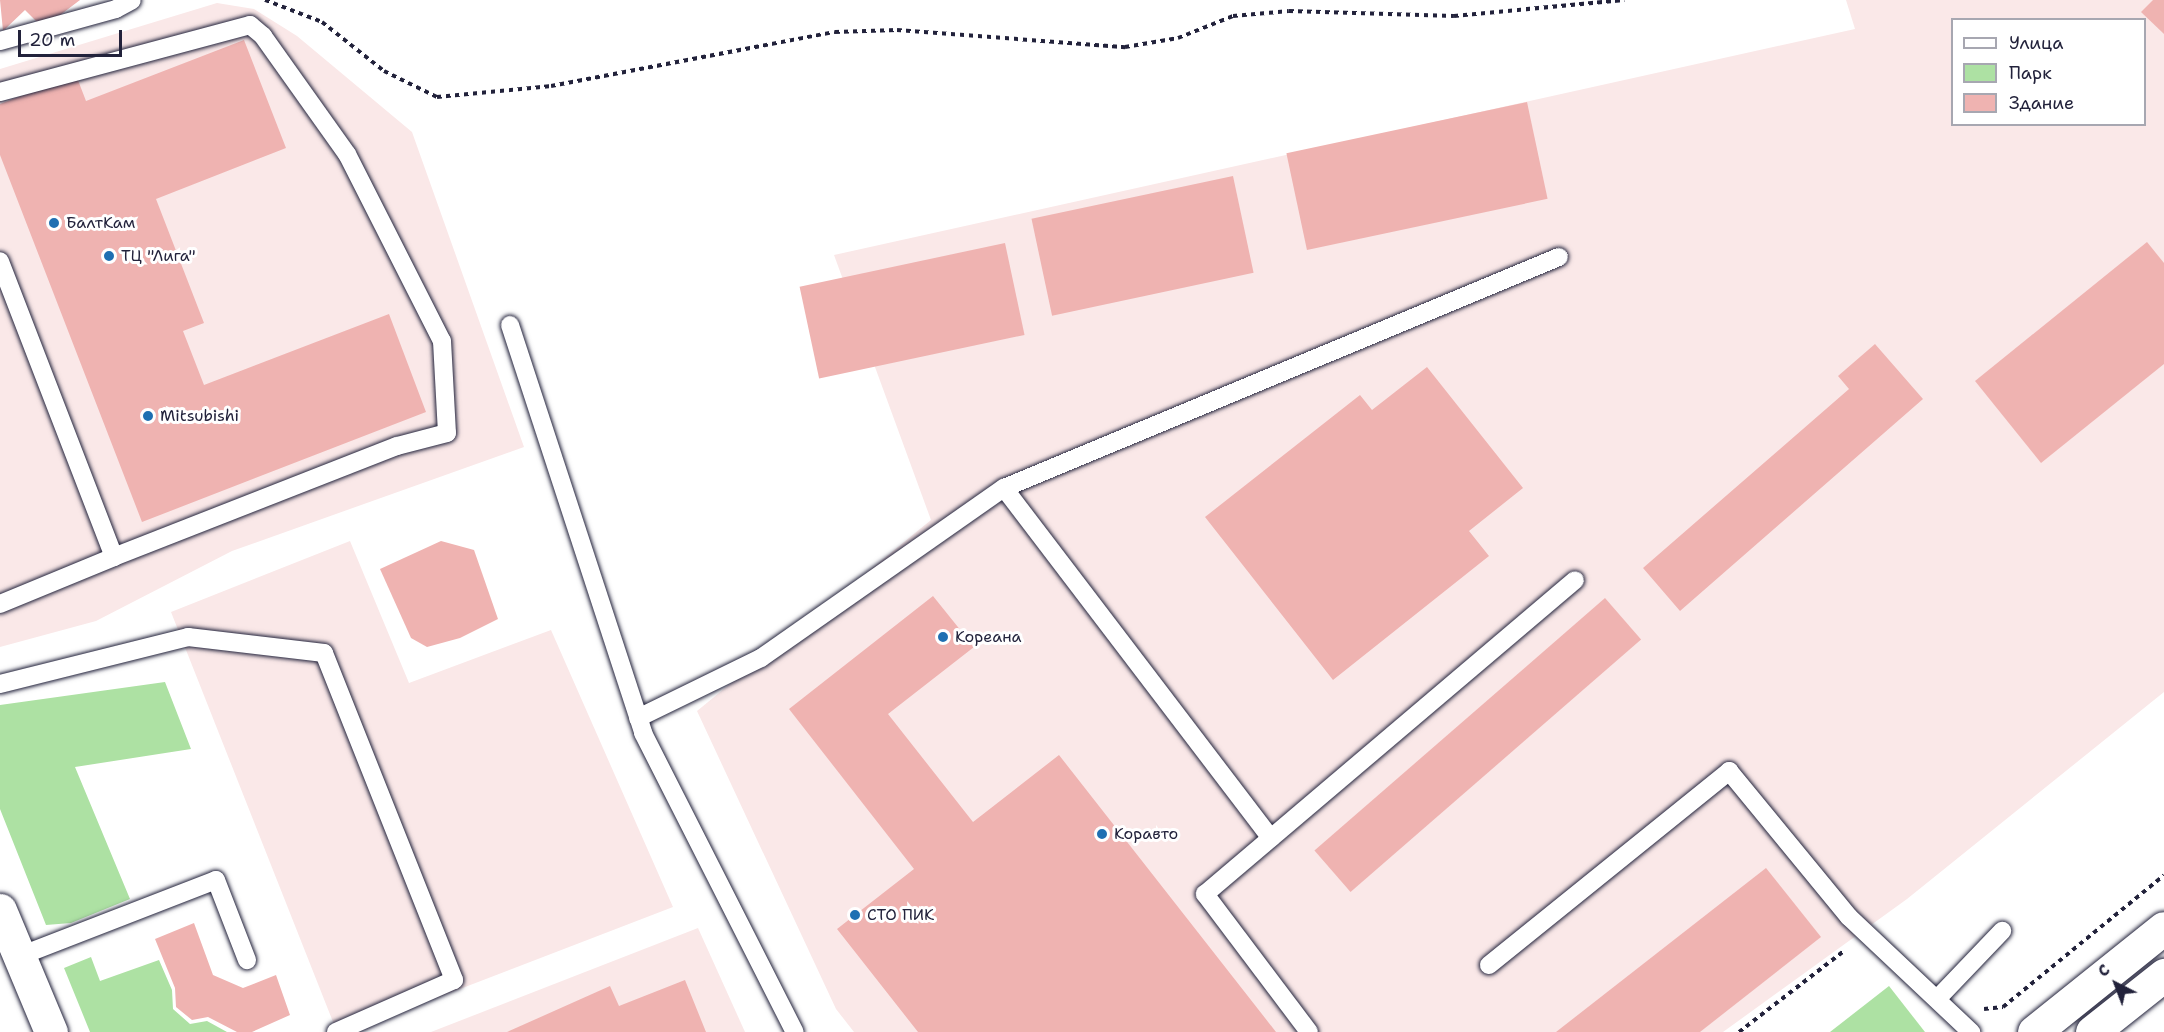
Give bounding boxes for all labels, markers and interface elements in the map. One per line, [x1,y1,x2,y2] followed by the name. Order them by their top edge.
[21,18,124,56] scale bar
[1951,18,2146,126] legend
[29,28,75,52] text: 20 m
[2009,31,2063,55] text: Улица
[2009,61,2052,85] text: Парк
[2009,91,2074,115] text: Здание
[66,213,135,233] place label: БалтКам
[47,216,61,230] marker: БалтКам
[121,246,196,266] place label: ТЦ "Лига"
[102,249,116,263] marker: ТЦ "Лига"
[160,406,239,426] place label: Mitsubishi
[141,409,155,423] marker: Mitsubishi
[955,627,1021,647] place label: Кореана
[936,630,950,644] marker: Кореана
[1114,824,1178,844] place label: Коравто
[1095,827,1109,841] marker: Коравто
[867,905,934,925] place label: СТО ПИК
[848,908,862,922] marker: СТО ПИК
[2086,954,2146,1014] north arrow
[2093,959,2114,981] text: С

